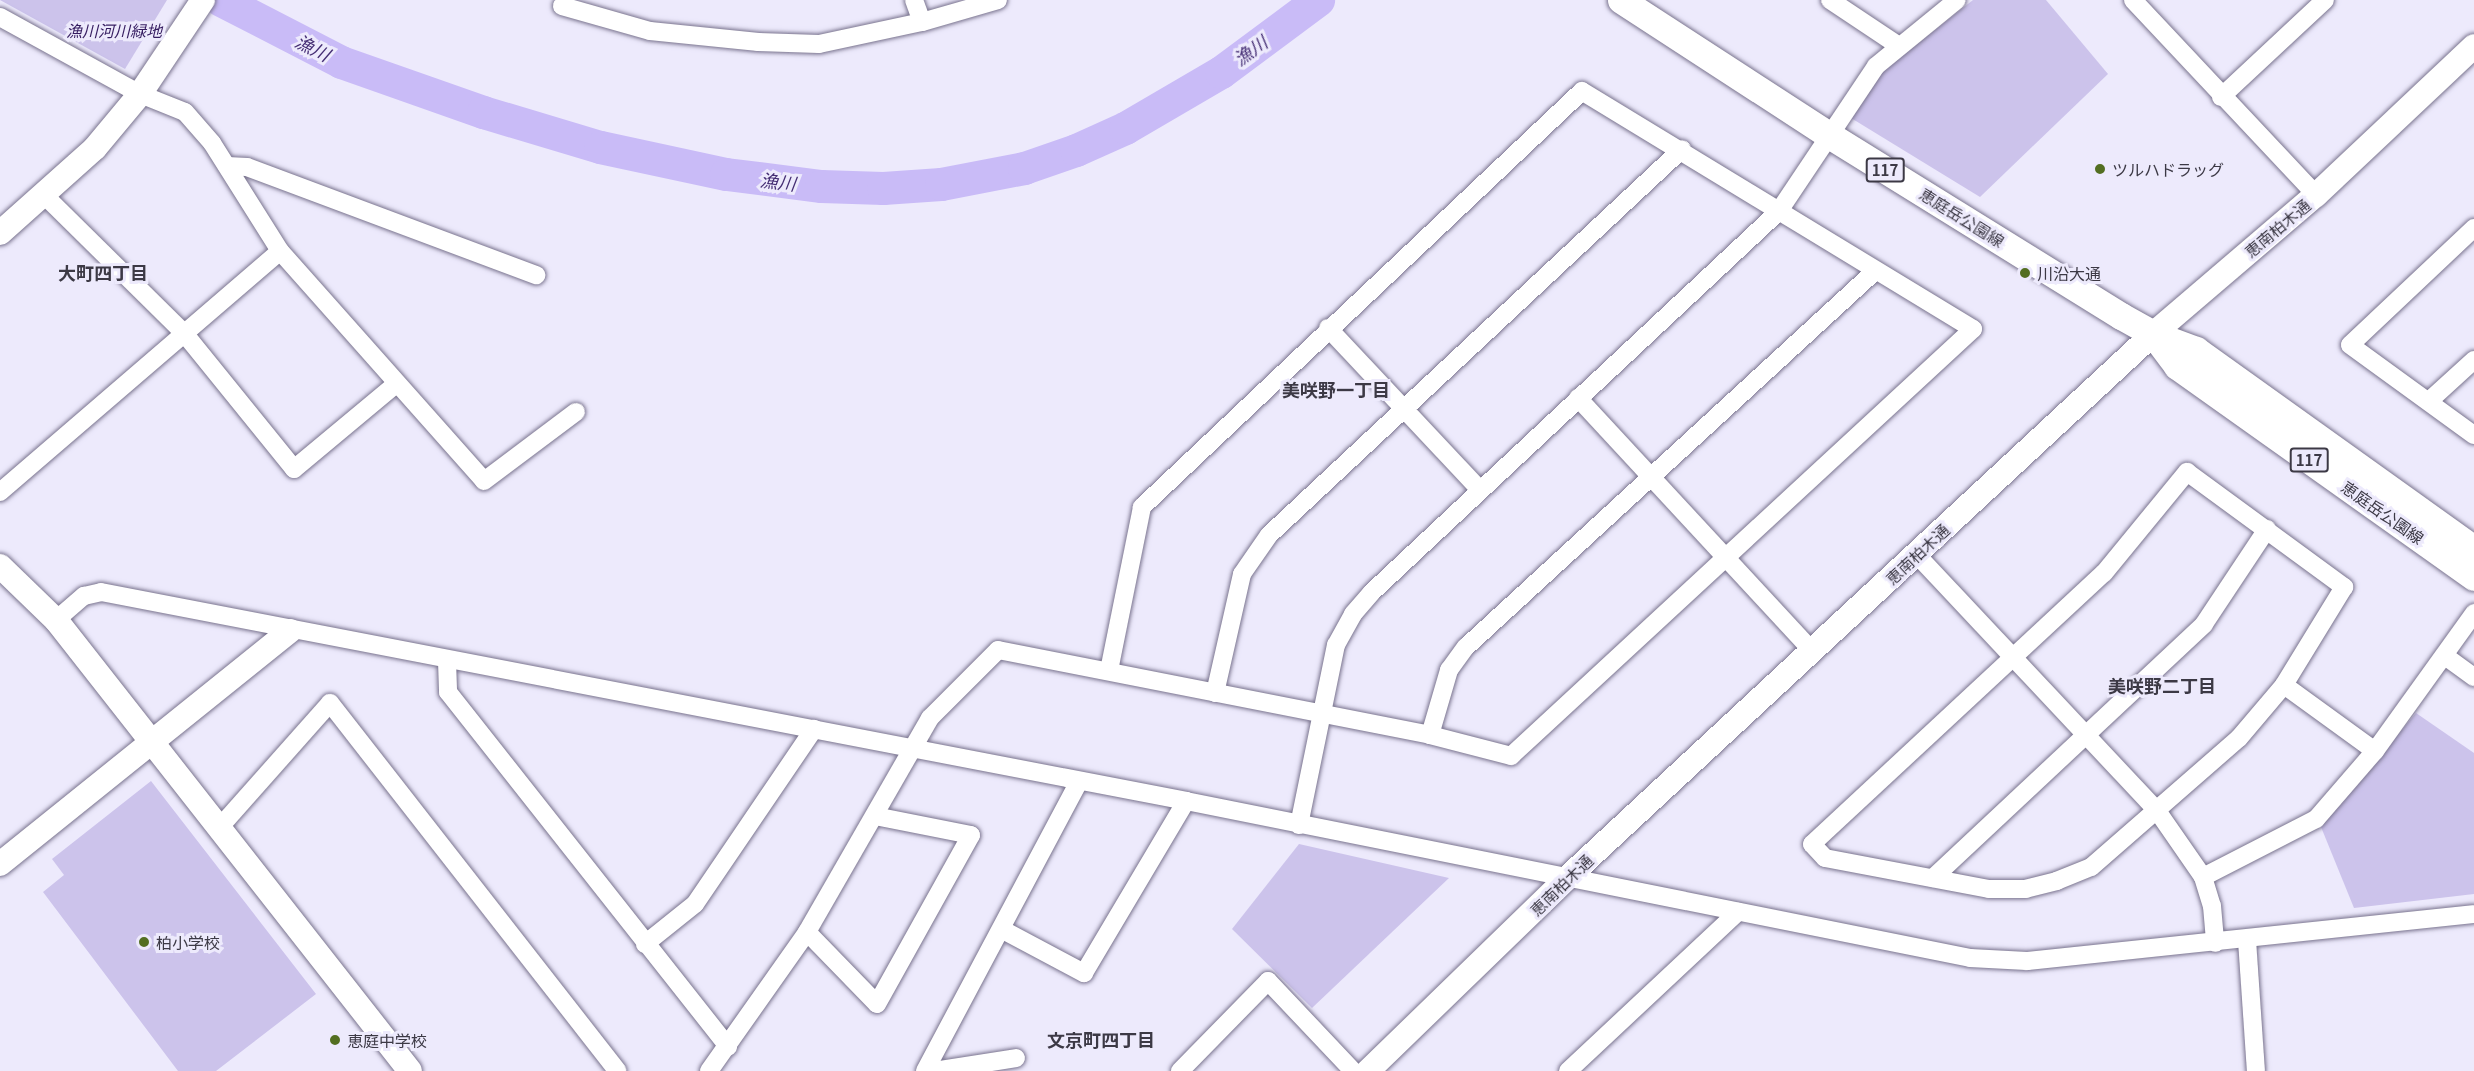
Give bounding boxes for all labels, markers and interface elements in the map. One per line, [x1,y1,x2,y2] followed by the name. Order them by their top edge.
[66,20,162,40] park label: 漁川河川緑地
[292,29,334,65] water label: 漁川
[1229,31,1271,69] water label: 漁川
[1866,158,1904,182] road number: 117
[2112,159,2224,179] place label: ツルハドラッグ
[2093,162,2107,176] marker: ツルハドラッグ
[759,168,797,194] water label: 漁川
[1916,183,2008,251] street label: 恵庭岳公園線
[2240,195,2314,261] street label: 恵南柏木通
[58,261,148,283] district label: 大町四丁目
[2037,263,2101,283] place label: 川沿大通
[2018,266,2032,280] marker: 川沿大通
[1282,378,1390,400] district label: 美咲野一丁目
[2290,448,2328,472] road number: 117
[2338,477,2428,547] street label: 恵庭岳公園線
[1881,520,1953,588] street label: 恵南柏木通
[2108,674,2216,696] district label: 美咲野二丁目
[1526,850,1596,920] street label: 恵南柏木通
[156,932,220,952] place label: 柏小学校
[137,935,151,949] marker: 柏小学校
[1047,1028,1155,1050] district label: 文京町四丁目
[347,1030,427,1050] place label: 恵庭中学校
[328,1033,342,1047] marker: 恵庭中学校

